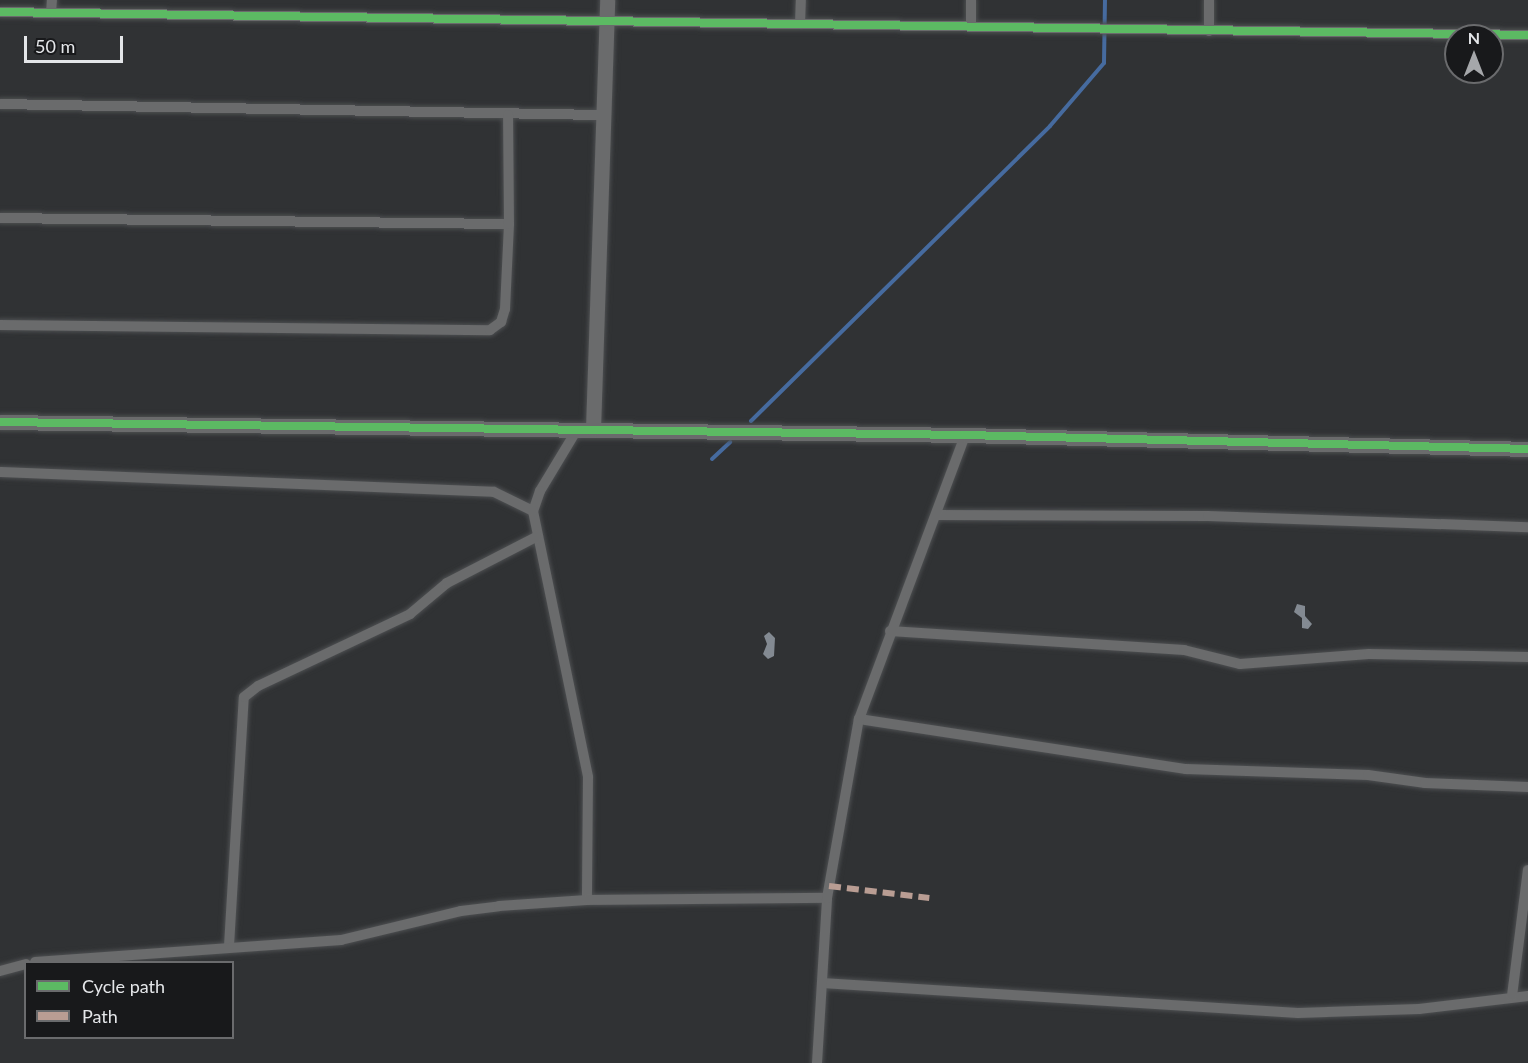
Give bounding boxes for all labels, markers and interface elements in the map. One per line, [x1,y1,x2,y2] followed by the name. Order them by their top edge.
[27,24,126,62] scale bar
[1444,24,1504,84] north arrow
[1468,28,1480,47] text: N
[35,35,75,57] text: 50 m
[24,961,234,1039] legend
[82,975,165,997] text: Cycle path
[82,1005,118,1027] text: Path

